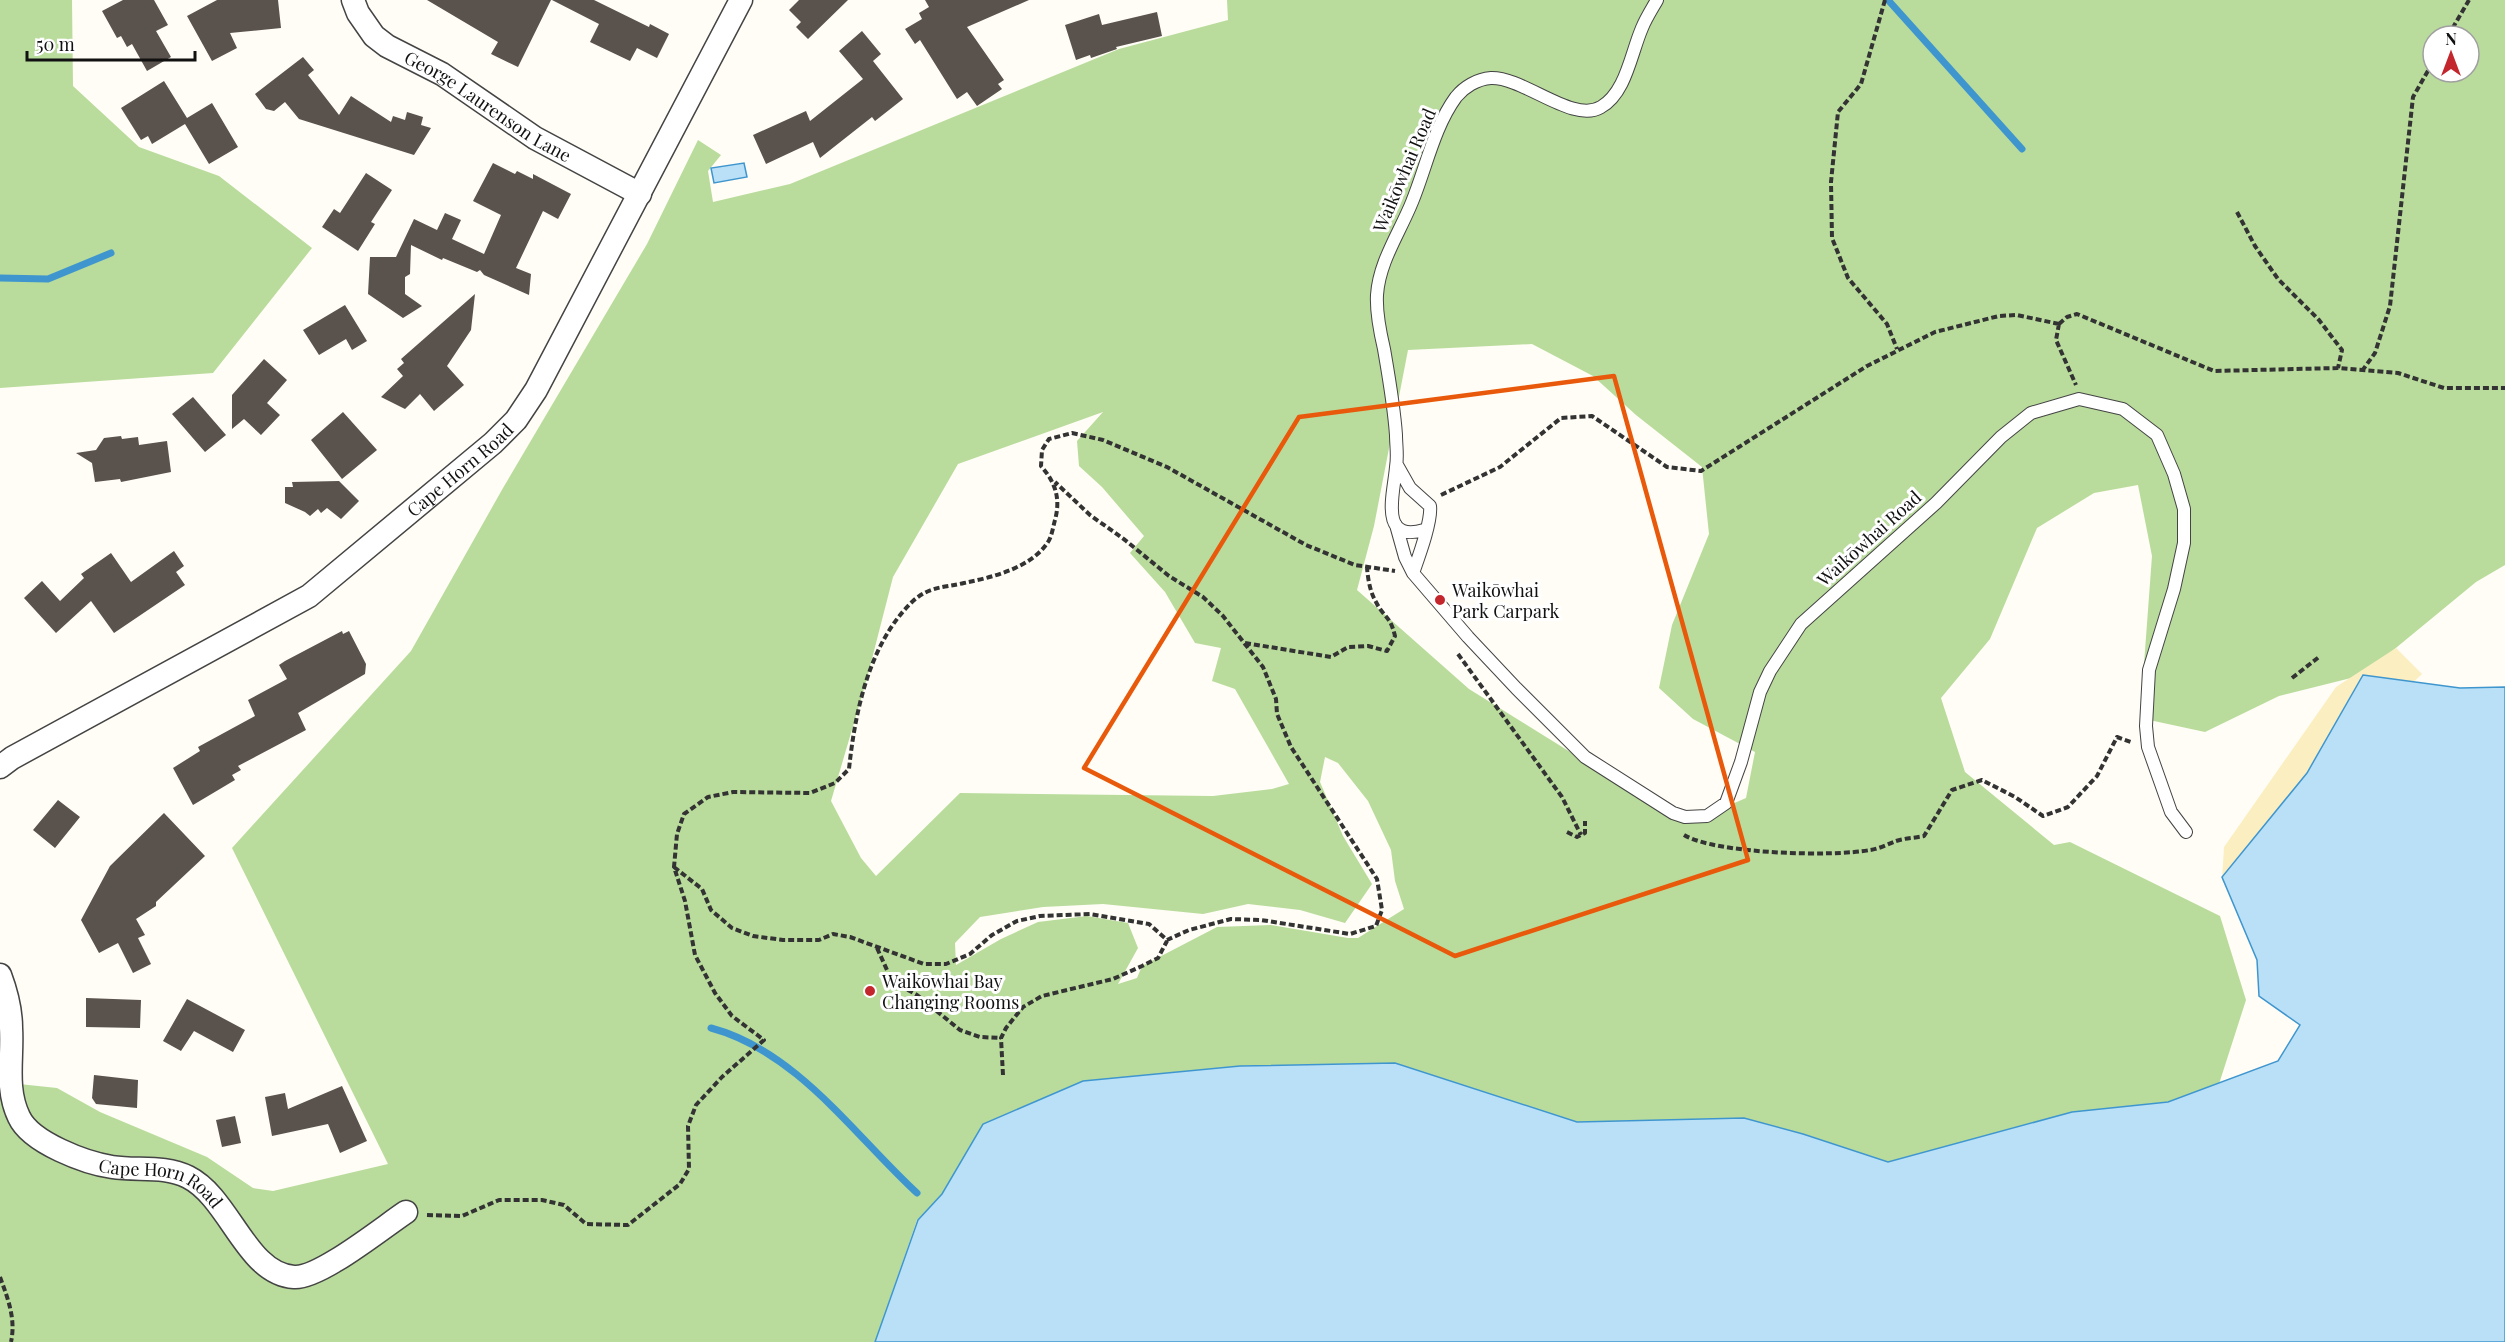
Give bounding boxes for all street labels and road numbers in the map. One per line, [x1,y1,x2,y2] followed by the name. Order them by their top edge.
[401,45,575,167] street label: George Laurenson Lane
[1367,104,1441,237] street label: Waikōwhai Road
[401,417,519,522] street label: Cape Horn Road
[1811,484,1927,592] street label: Waikōwhai Road
[97,1153,229,1213] street label: Cape Horn Road

